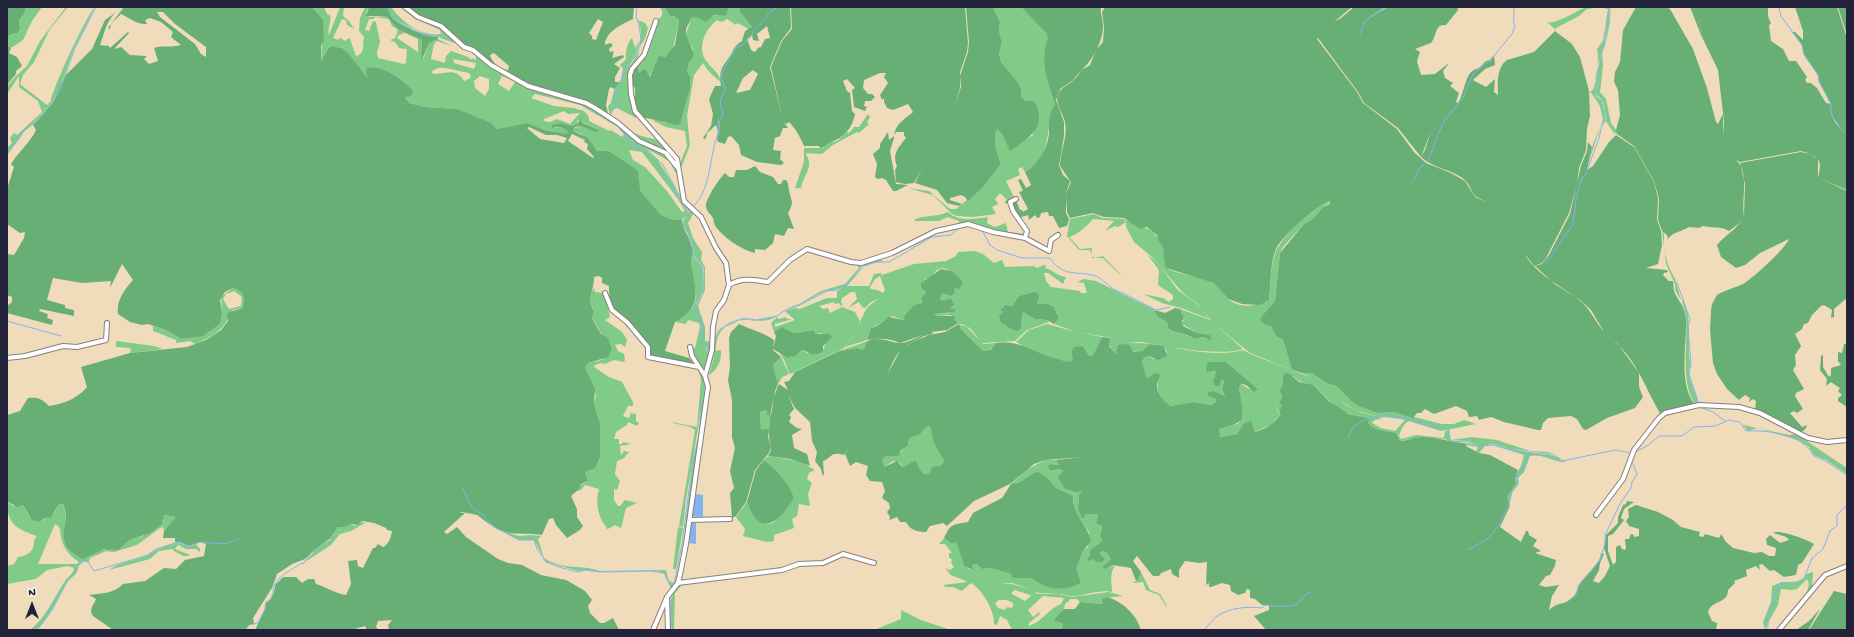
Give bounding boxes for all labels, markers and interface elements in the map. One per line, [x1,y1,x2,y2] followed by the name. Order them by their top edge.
[12,585,52,625] north arrow
[28,587,36,599] text: N

